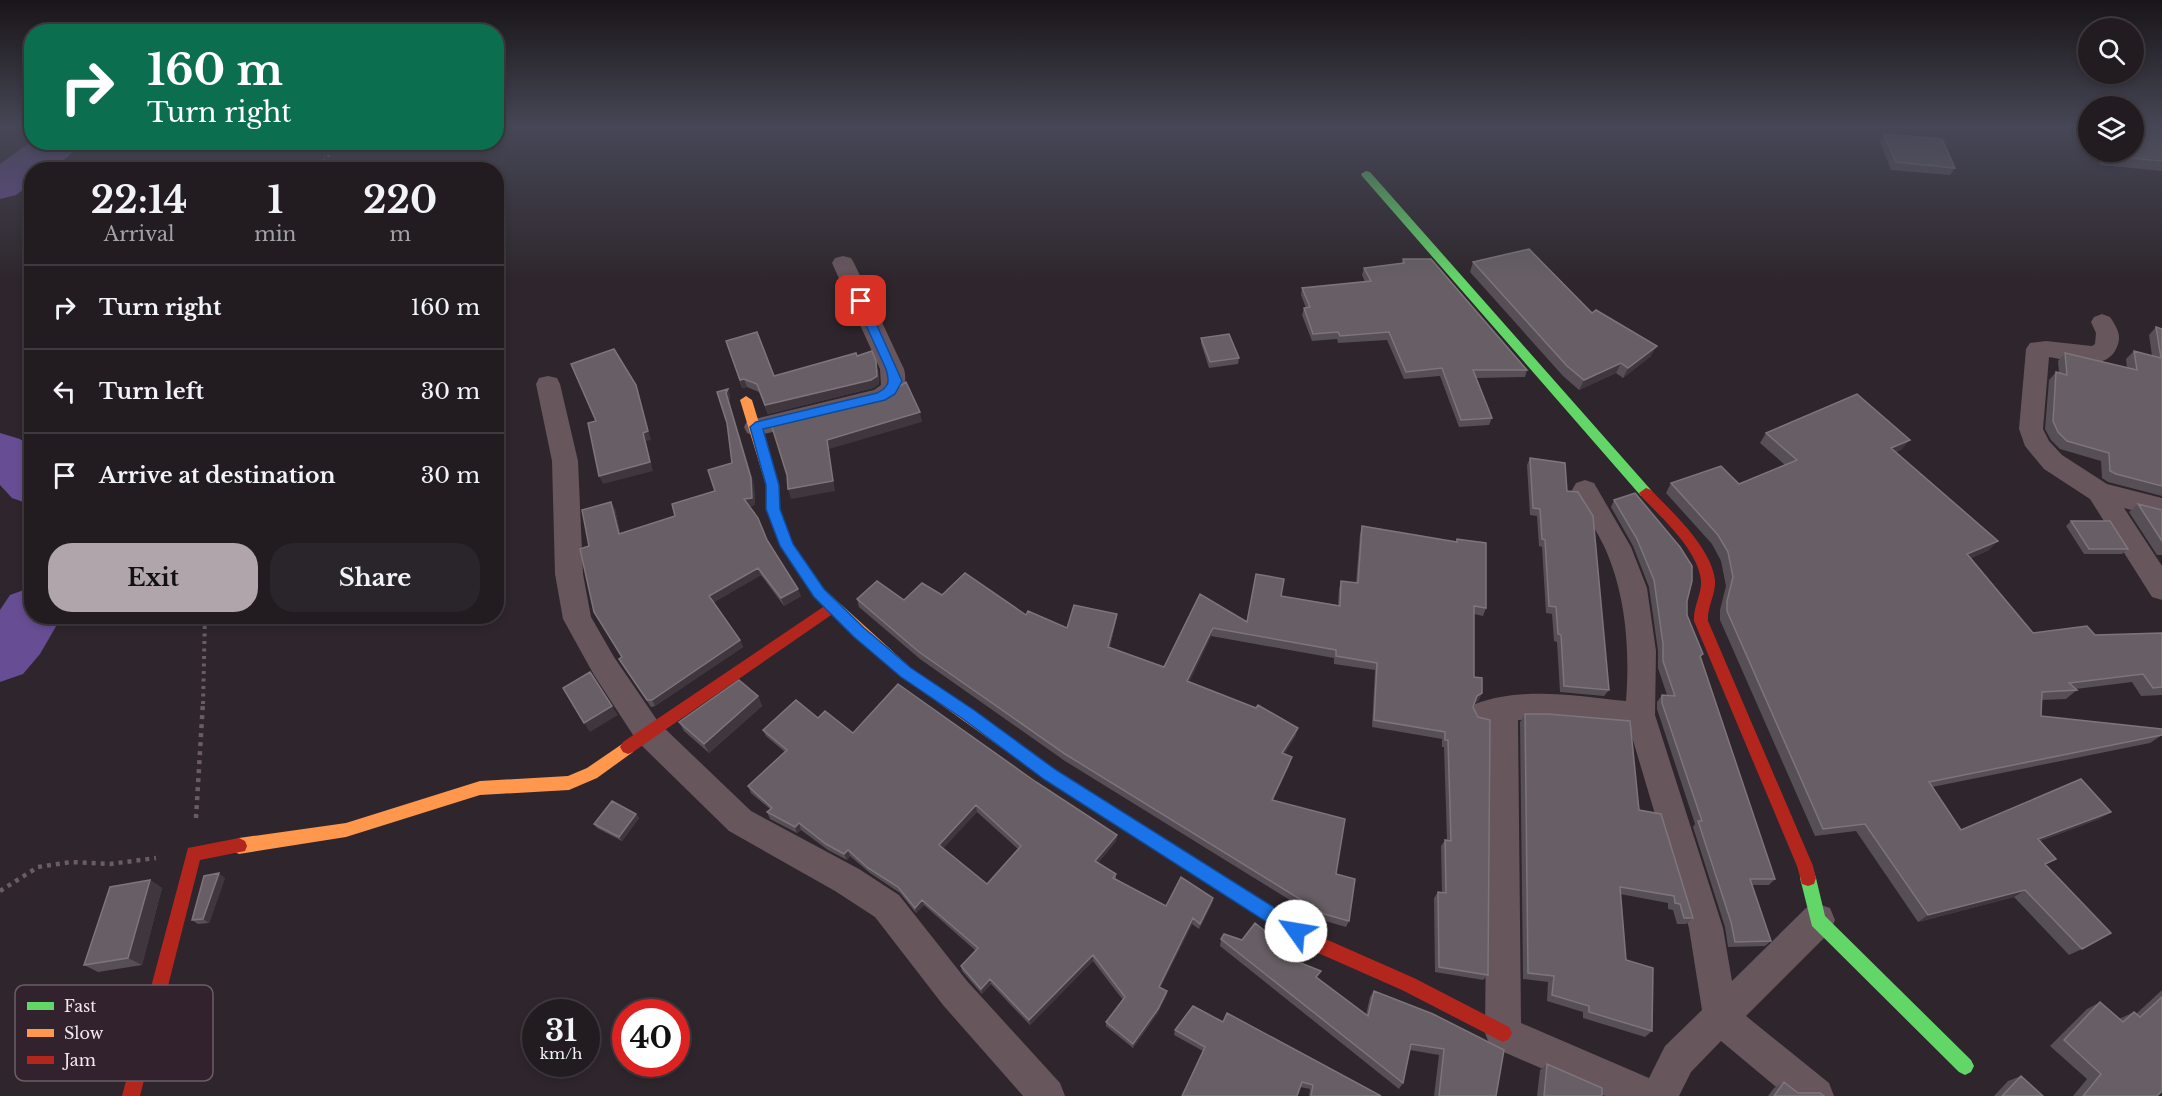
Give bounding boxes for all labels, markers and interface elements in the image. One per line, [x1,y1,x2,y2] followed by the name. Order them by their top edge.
[2078,18,2144,162] map controls
[2078,18,2144,84] button: search
[147,44,283,96] text: 160 m
[48,48,126,126] icon: right
[147,96,291,129] text: Turn right
[2078,96,2144,162] button: layers
[91,178,187,223] text: 22:14
[267,178,283,223] text: 1
[363,178,437,223] text: 220
[104,222,175,246] text: Arrival
[254,222,296,246] text: min
[389,222,411,246] text: m
[835,275,886,326] pin
[844,284,877,317] icon: arrive
[48,291,81,324] icon: right
[99,294,221,321] text: Turn right
[410,294,480,321] text: 160 m
[48,375,81,408] icon: left
[99,378,204,405] text: Turn left
[421,378,480,405] text: 30 m
[48,459,81,492] icon: arrive
[99,462,336,489] text: Arrive at destination
[421,462,480,489] text: 30 m
[48,543,258,612] button: Exit
[270,543,480,612] button: Share
[1264,899,1328,963] position arrow
[15,985,213,1081] legend
[64,996,96,1016] text: Fast
[612,999,690,1077] speed limit sign: 40
[545,1012,577,1049] text: 31
[64,1023,104,1043] text: Slow
[540,1044,582,1063] text: km/h
[62,1050,96,1070] text: Jam

